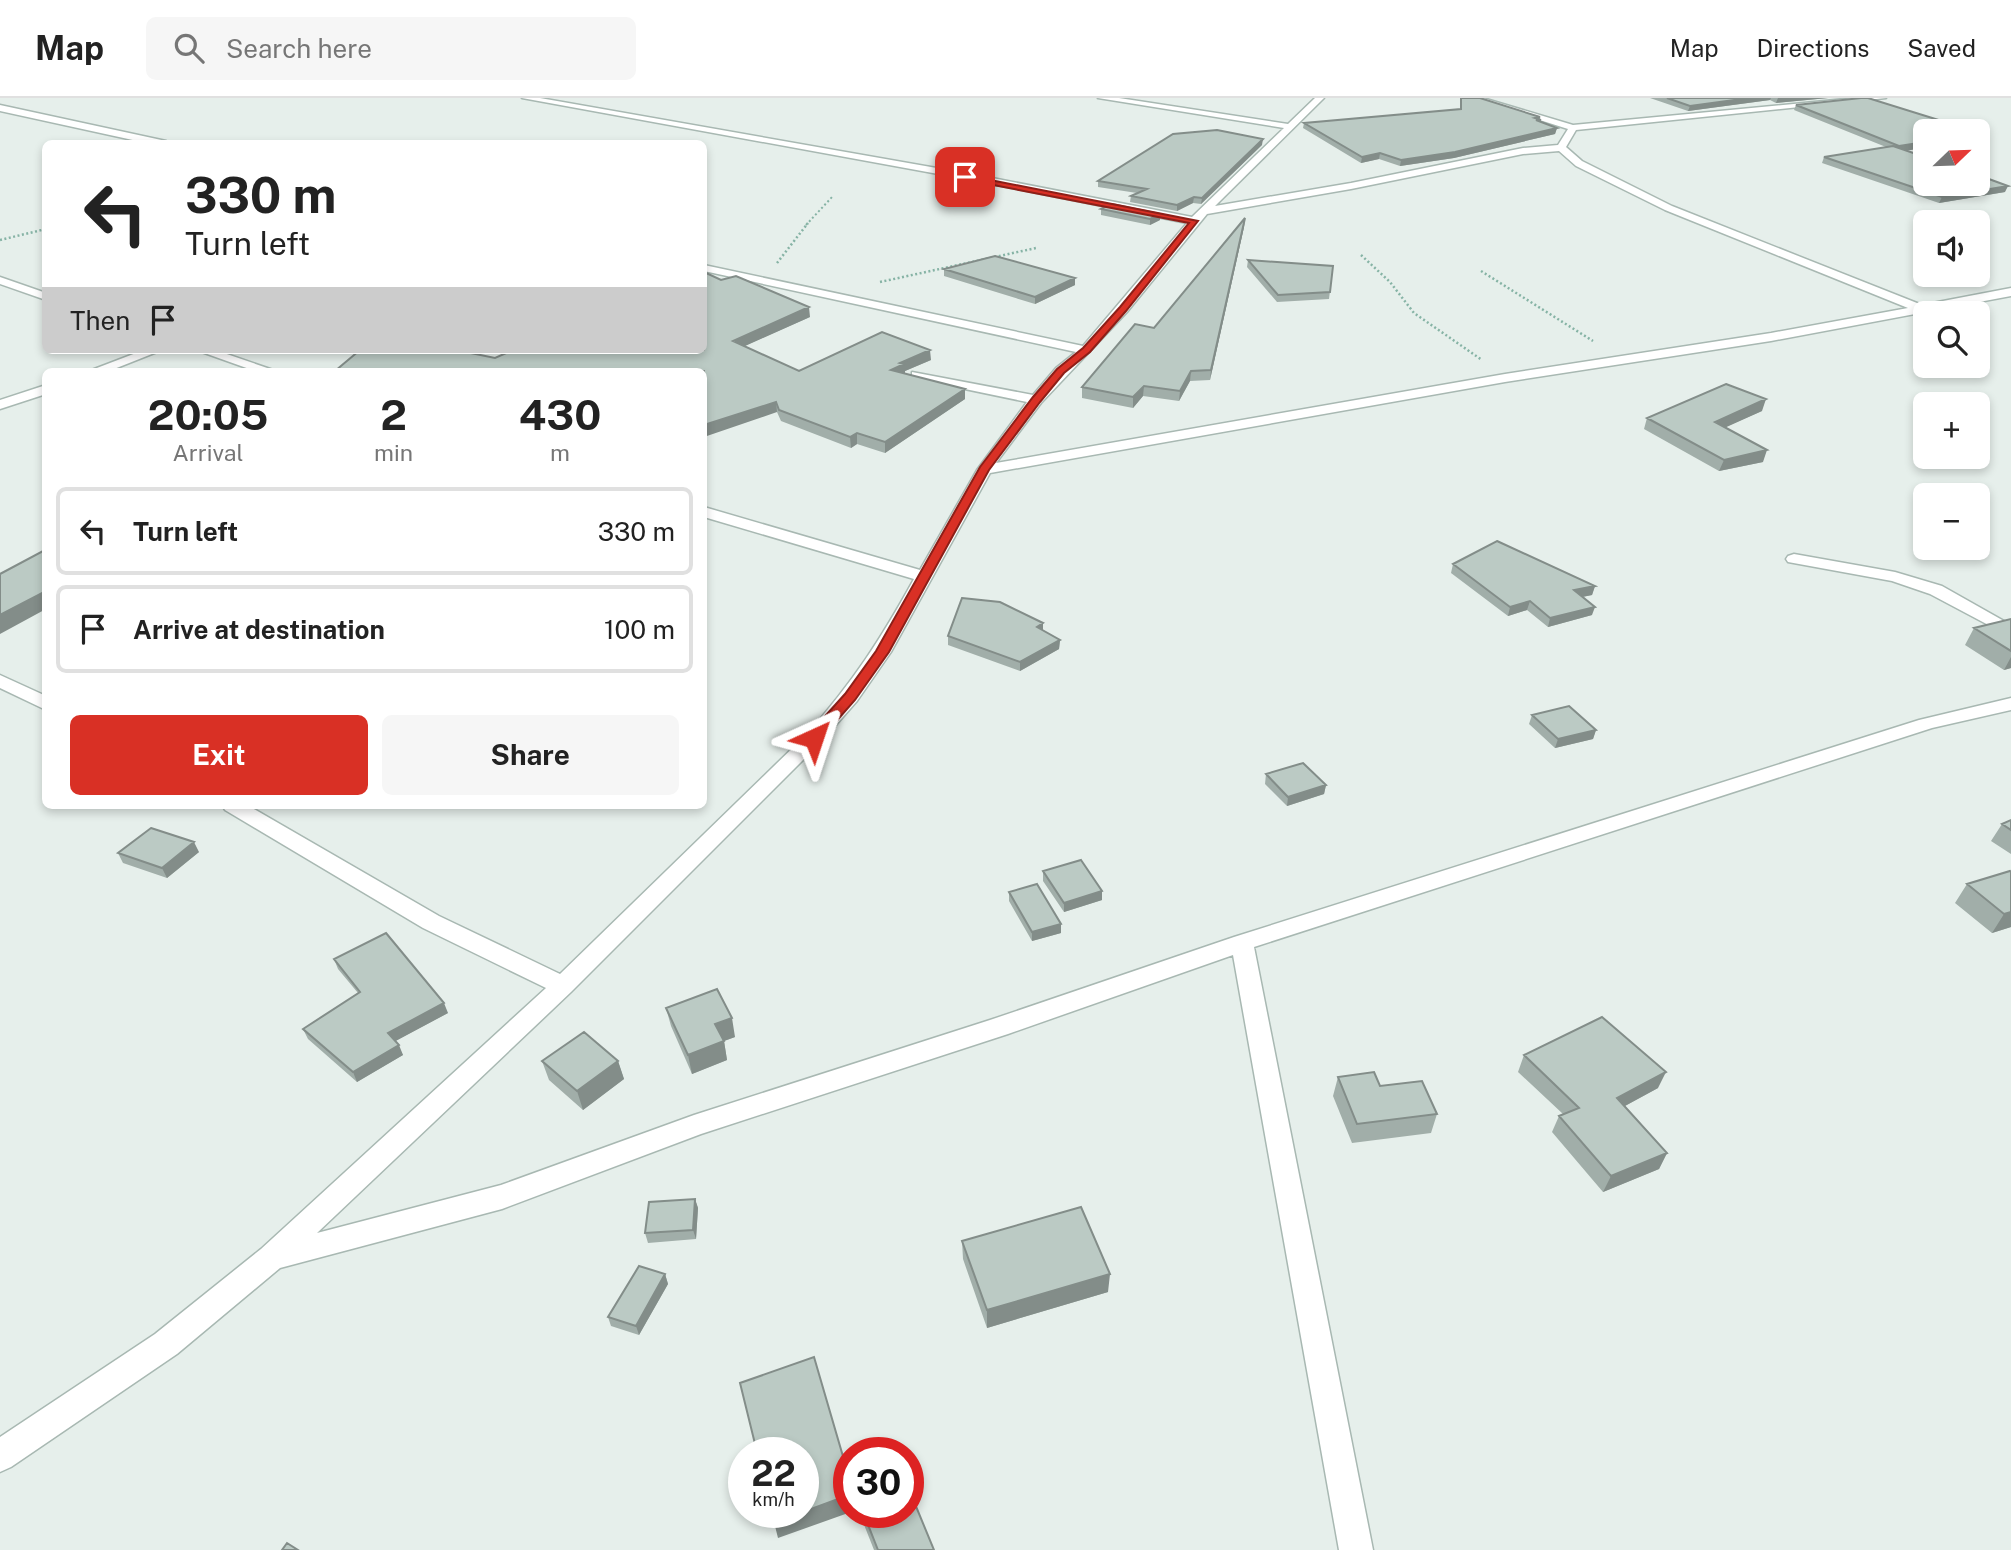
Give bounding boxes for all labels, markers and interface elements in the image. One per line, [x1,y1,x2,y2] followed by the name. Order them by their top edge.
[146,17,636,80] search box
[35,29,104,67] text: Map
[170,29,208,67] icon: search
[226,33,372,64] text: Search here
[1670,34,1719,62] text: Map
[1757,34,1869,62] text: Directions
[1907,34,1976,62] text: Saved
[1913,119,1990,196] north arrow
[1913,119,1990,560] map controls
[935,147,995,207] pin
[946,158,984,196] icon: arrive
[185,166,336,224] text: 330 m
[70,168,161,259] icon: left
[1913,210,1990,287] button: sound
[185,225,310,262] text: Turn left
[144,301,182,339] icon: arrive
[1913,301,1990,378] button: search
[70,305,130,336] text: Then
[148,390,268,439] text: 20:05
[380,390,407,439] text: 2
[519,390,601,439] text: 430
[1913,392,1990,469] button: +
[172,439,244,466] text: Arrival
[374,439,413,466] text: min
[550,439,570,466] text: m
[1913,483,1990,560] button: −
[74,512,112,550] icon: left
[133,516,238,547] text: Turn left
[598,516,675,547] text: 330 m
[74,610,112,648] icon: arrive
[133,614,385,645] text: Arrive at destination
[604,614,675,645] text: 100 m
[777,701,851,775] position arrow
[70,715,368,795] button: Exit
[382,715,679,795] button: Share
[833,1437,924,1528] speed limit sign: 30
[751,1453,796,1494] text: 22
[752,1489,795,1510] text: km/h

